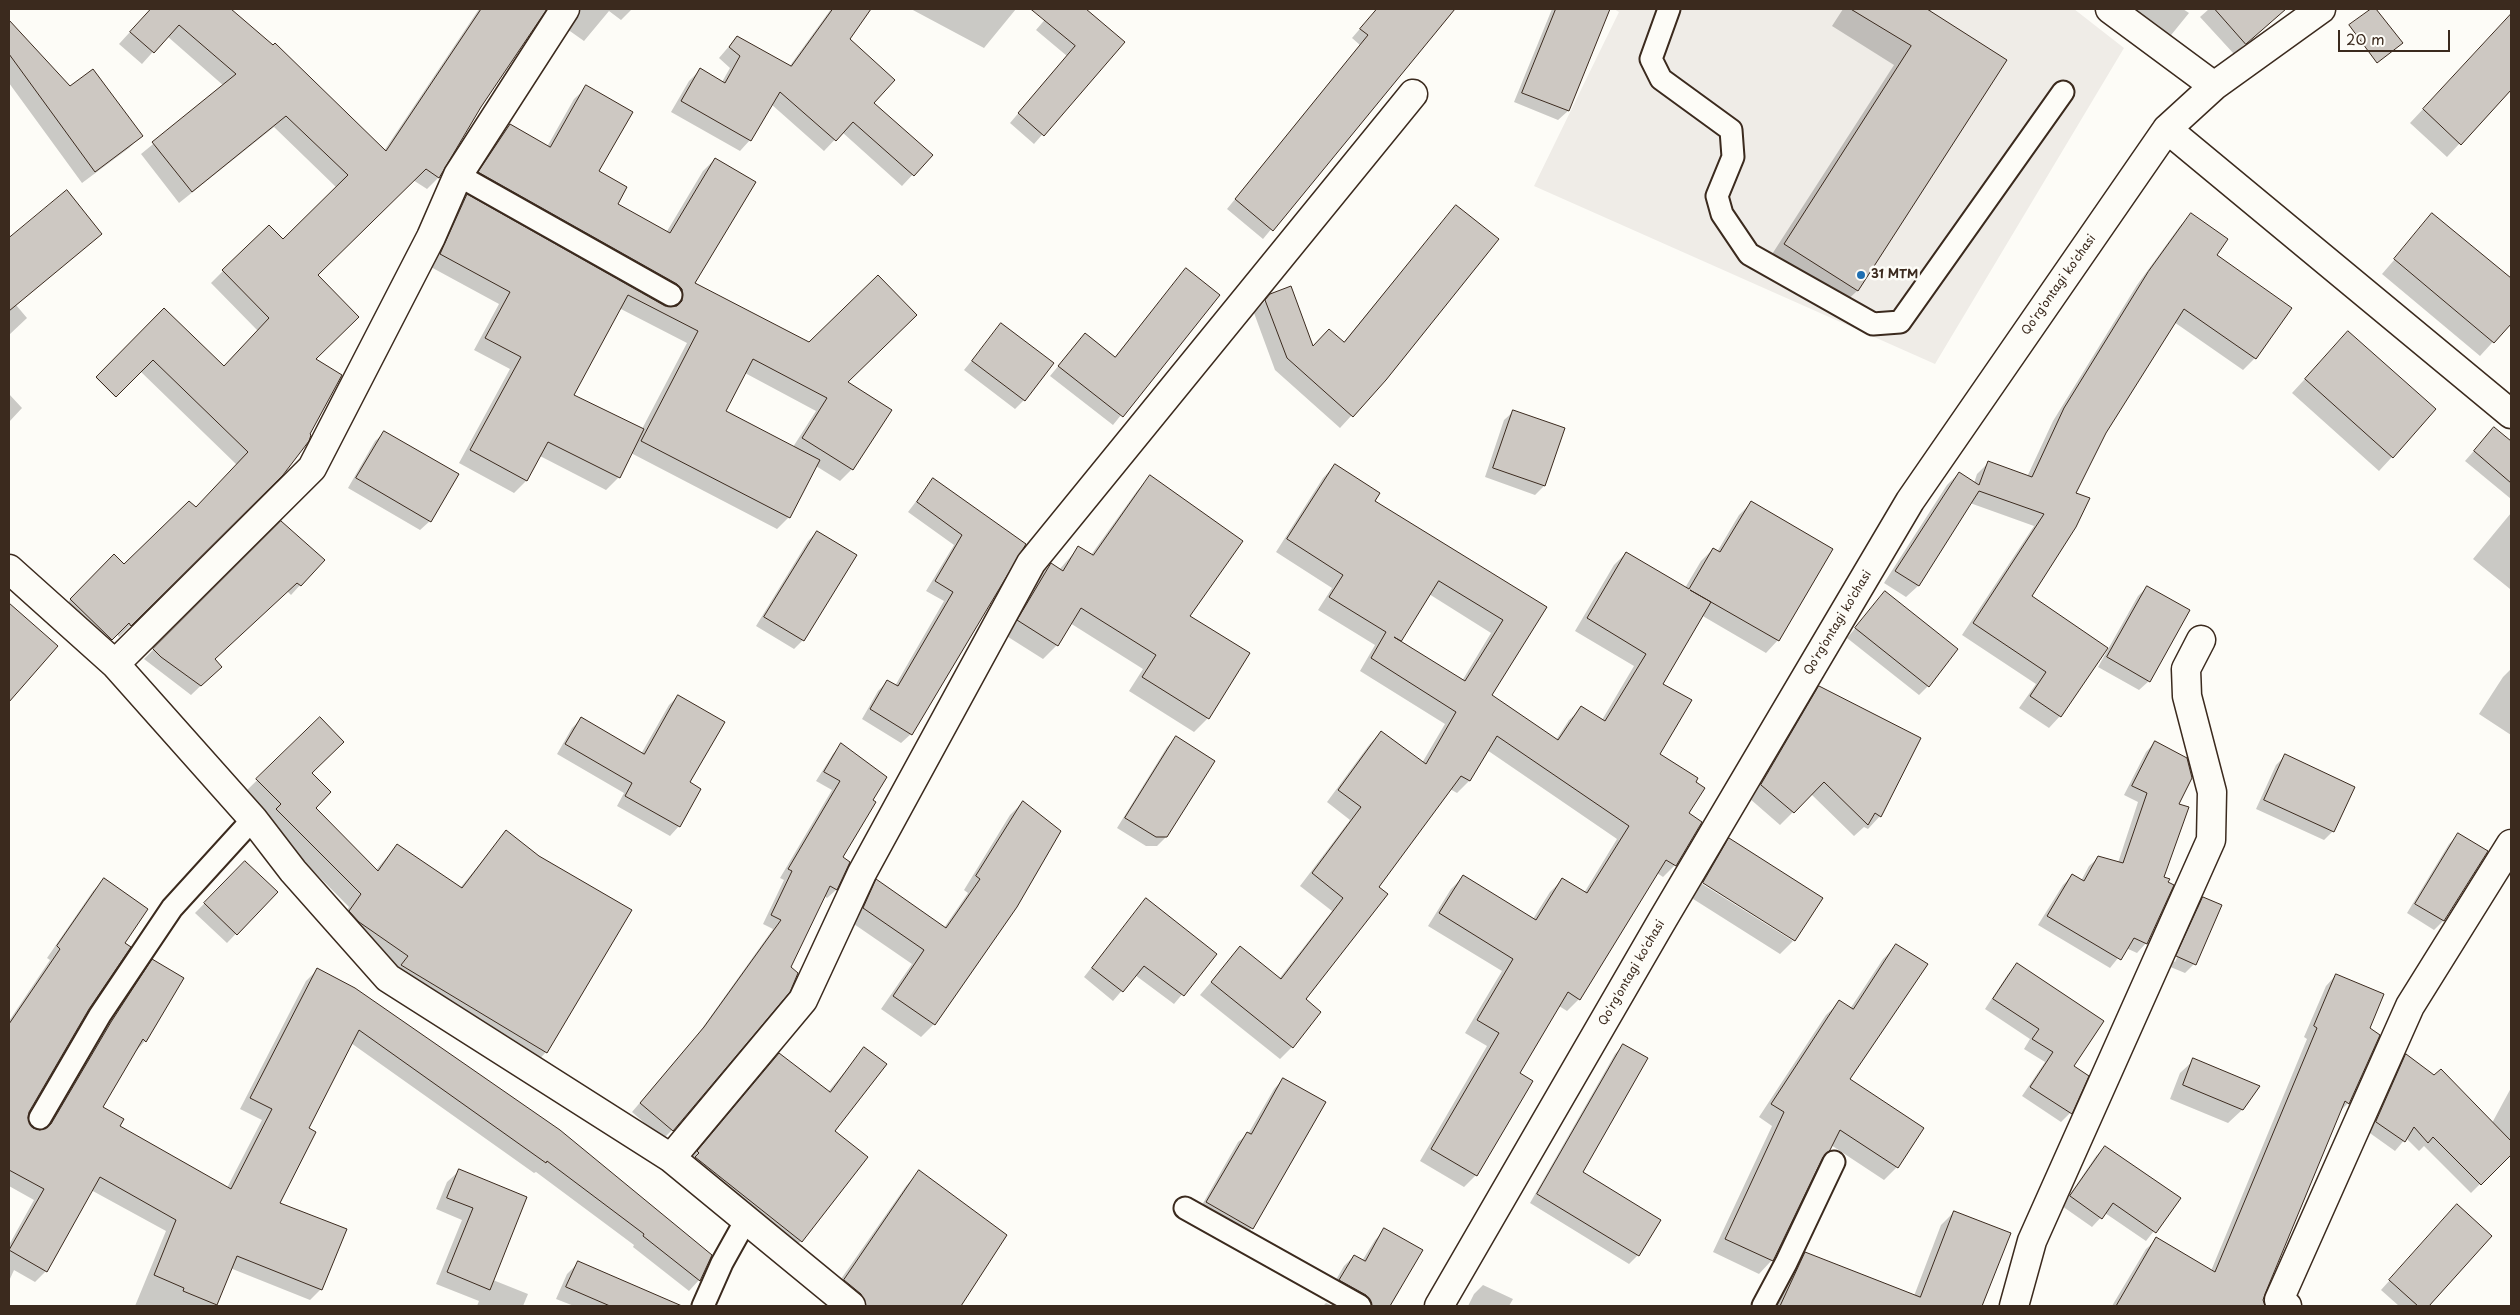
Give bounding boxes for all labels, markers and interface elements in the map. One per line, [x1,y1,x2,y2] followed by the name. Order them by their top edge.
[2340,20,2452,52] scale bar
[2346,27,2385,50] text: 20 m
[2019,232,2099,338] street label: Qo'rg'ontagi ko'chasi
[1871,268,1918,282] place label: 31 MTM
[1855,269,1867,281] marker: 31 MTM
[1801,568,1875,678] street label: Qo'rg'ontagi ko'chasi
[1596,918,1668,1028] street label: Qo'rg'ontagi ko'chasi

